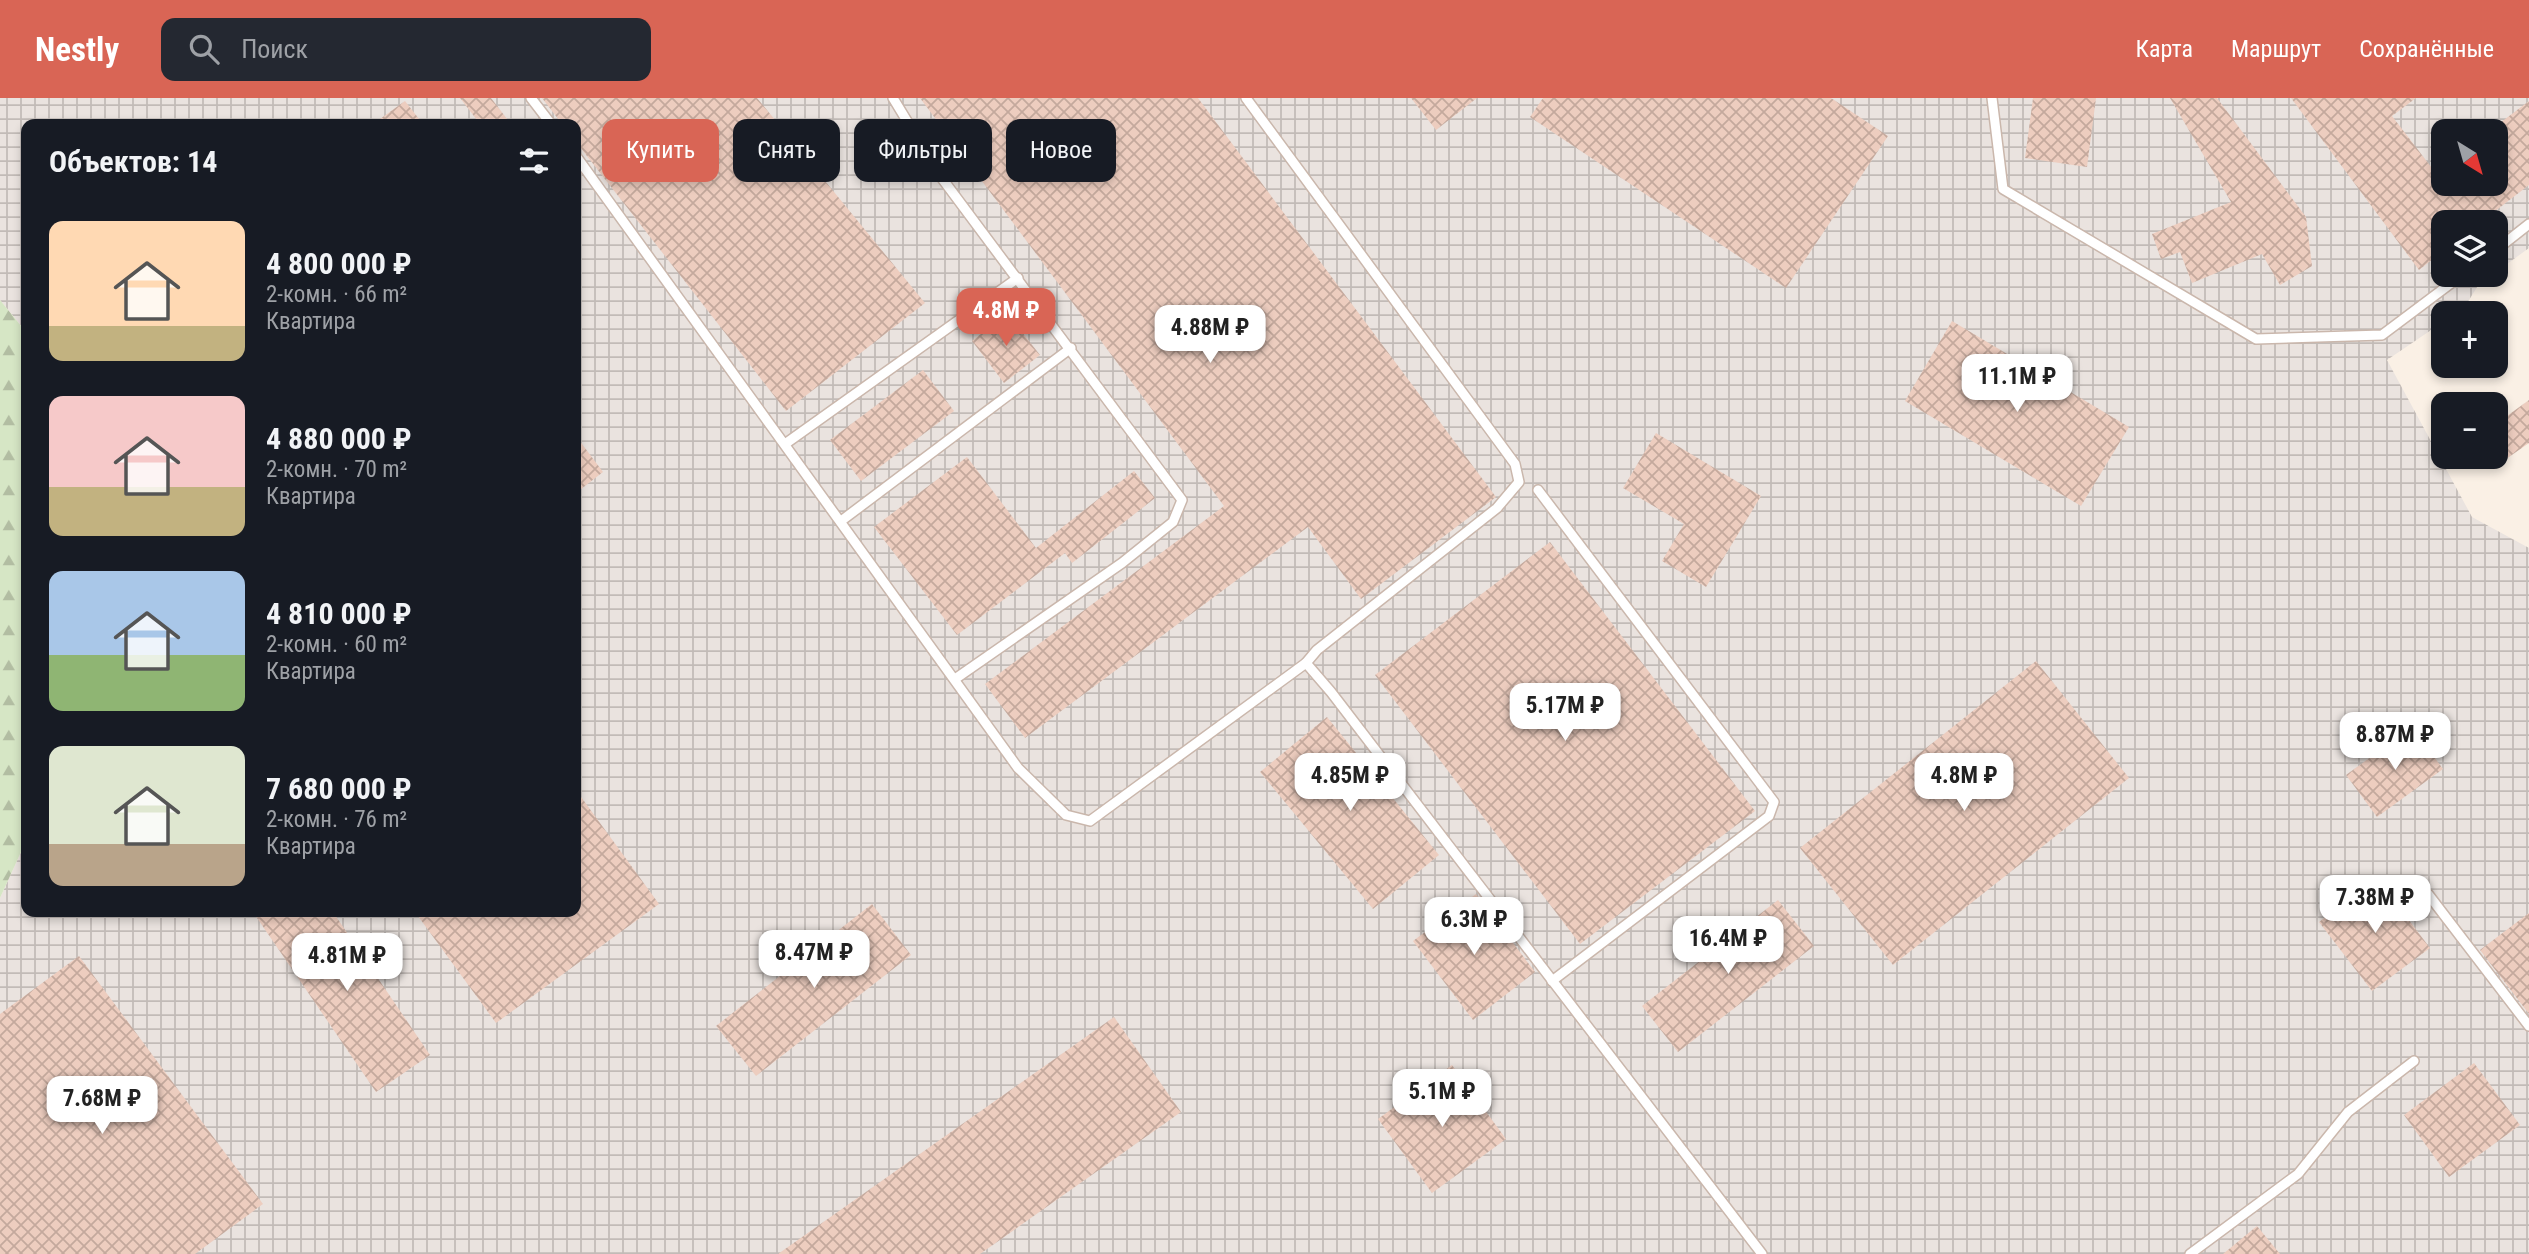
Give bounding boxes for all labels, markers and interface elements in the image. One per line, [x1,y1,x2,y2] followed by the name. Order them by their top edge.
[161,18,651,81] search box
[35,30,119,69] text: Nestly
[185,30,223,68] icon: search
[241,34,308,64] text: Поиск
[2136,35,2193,63] text: Карта
[2231,35,2321,63] text: Маршрут
[2359,35,2494,63] text: Сохранённые
[602,119,719,182] chip: Купить
[733,119,840,182] chip: Снять
[854,119,992,182] chip: Фильтры
[1006,119,1116,182] chip: Новое
[2431,119,2508,196] north arrow
[2431,119,2508,469] map controls
[515,142,553,180] icon: filters
[49,144,217,179] text: Объектов: 14
[2431,210,2508,287] button: layers
[266,246,412,281] text: 4 800 000 ₽
[105,249,189,333] icon: home
[266,281,407,308] text: 2-комн. · 66 m²
[949,288,1063,348] pin: 4.8M ₽
[972,297,1040,324] text: 4.8M ₽
[2431,301,2508,378] button: +
[1145,306,1275,365] pin: 4.88M ₽
[266,308,356,335] text: Квартира
[1171,314,1249,341] text: 4.88M ₽
[1952,354,2082,414] pin: 11.1M ₽
[1978,363,2056,390] text: 11.1M ₽
[2431,392,2508,469] button: −
[266,421,412,456] text: 4 880 000 ₽
[105,424,189,508] icon: home
[266,456,407,483] text: 2-комн. · 70 m²
[266,483,356,510] text: Квартира
[266,596,412,631] text: 4 810 000 ₽
[105,599,189,683] icon: home
[266,631,407,658] text: 2-комн. · 60 m²
[266,658,356,685] text: Квартира
[1500,684,1630,743] pin: 5.17M ₽
[1526,692,1604,719] text: 5.17M ₽
[2330,712,2460,772] pin: 8.87M ₽
[2356,721,2434,748] text: 8.87M ₽
[1285,754,1415,813] pin: 4.85M ₽
[1907,754,2021,813] pin: 4.8M ₽
[1311,762,1389,789] text: 4.85M ₽
[1930,762,1998,789] text: 4.8M ₽
[266,771,412,806] text: 7 680 000 ₽
[105,774,189,858] icon: home
[266,806,407,833] text: 2-комн. · 76 m²
[266,833,356,860] text: Квартира
[2310,876,2440,935] pin: 7.38M ₽
[2336,884,2414,911] text: 7.38M ₽
[1417,898,1531,957] pin: 6.3M ₽
[1440,906,1508,933] text: 6.3M ₽
[1663,916,1793,976] pin: 16.4M ₽
[1689,925,1767,952] text: 16.4M ₽
[749,930,879,990] pin: 8.47M ₽
[282,934,412,993] pin: 4.81M ₽
[775,939,853,966] text: 8.47M ₽
[308,942,386,969] text: 4.81M ₽
[1385,1070,1499,1129] pin: 5.1M ₽
[37,1076,167,1136] pin: 7.68M ₽
[1408,1078,1476,1105] text: 5.1M ₽
[63,1085,141,1112] text: 7.68M ₽

